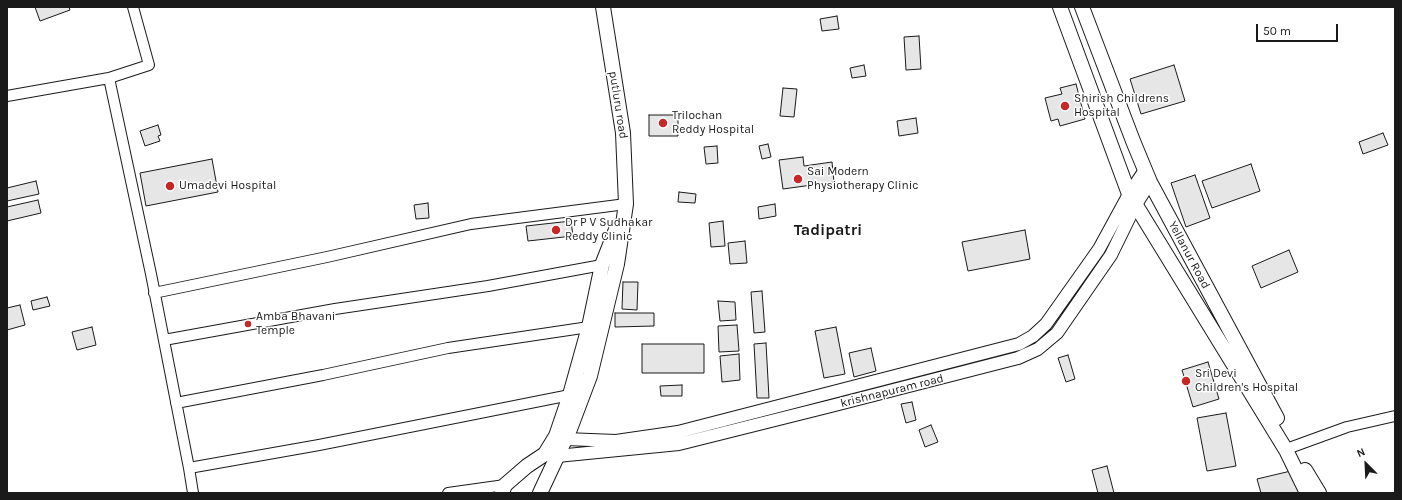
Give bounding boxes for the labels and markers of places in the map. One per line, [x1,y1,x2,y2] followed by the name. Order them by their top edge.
[1074,92,1169,120] place label: Shirish Childrens Hospital
[1059,100,1071,112] marker: Shirish Childrens Hospital
[672,109,754,137] place label: Trilochan Reddy Hospital
[657,117,669,129] marker: Trilochan Reddy Hospital
[807,165,919,193] place label: Sai Modern Physiotherapy Clinic
[792,173,804,185] marker: Sai Modern Physiotherapy Clinic
[179,179,276,193] place label: Umadevi Hospital
[164,180,176,192] marker: Umadevi Hospital
[565,216,652,244] place label: Dr P V Sudhakar Reddy Clinic
[550,224,562,236] marker: Dr P V Sudhakar Reddy Clinic
[256,310,335,338] place label: Amba Bhavani Temple
[243,319,253,329] marker: Amba Bhavani Temple
[1195,367,1298,395] place label: Sri Devi Children's Hospital
[1180,375,1192,387] marker: Sri Devi Children's Hospital

